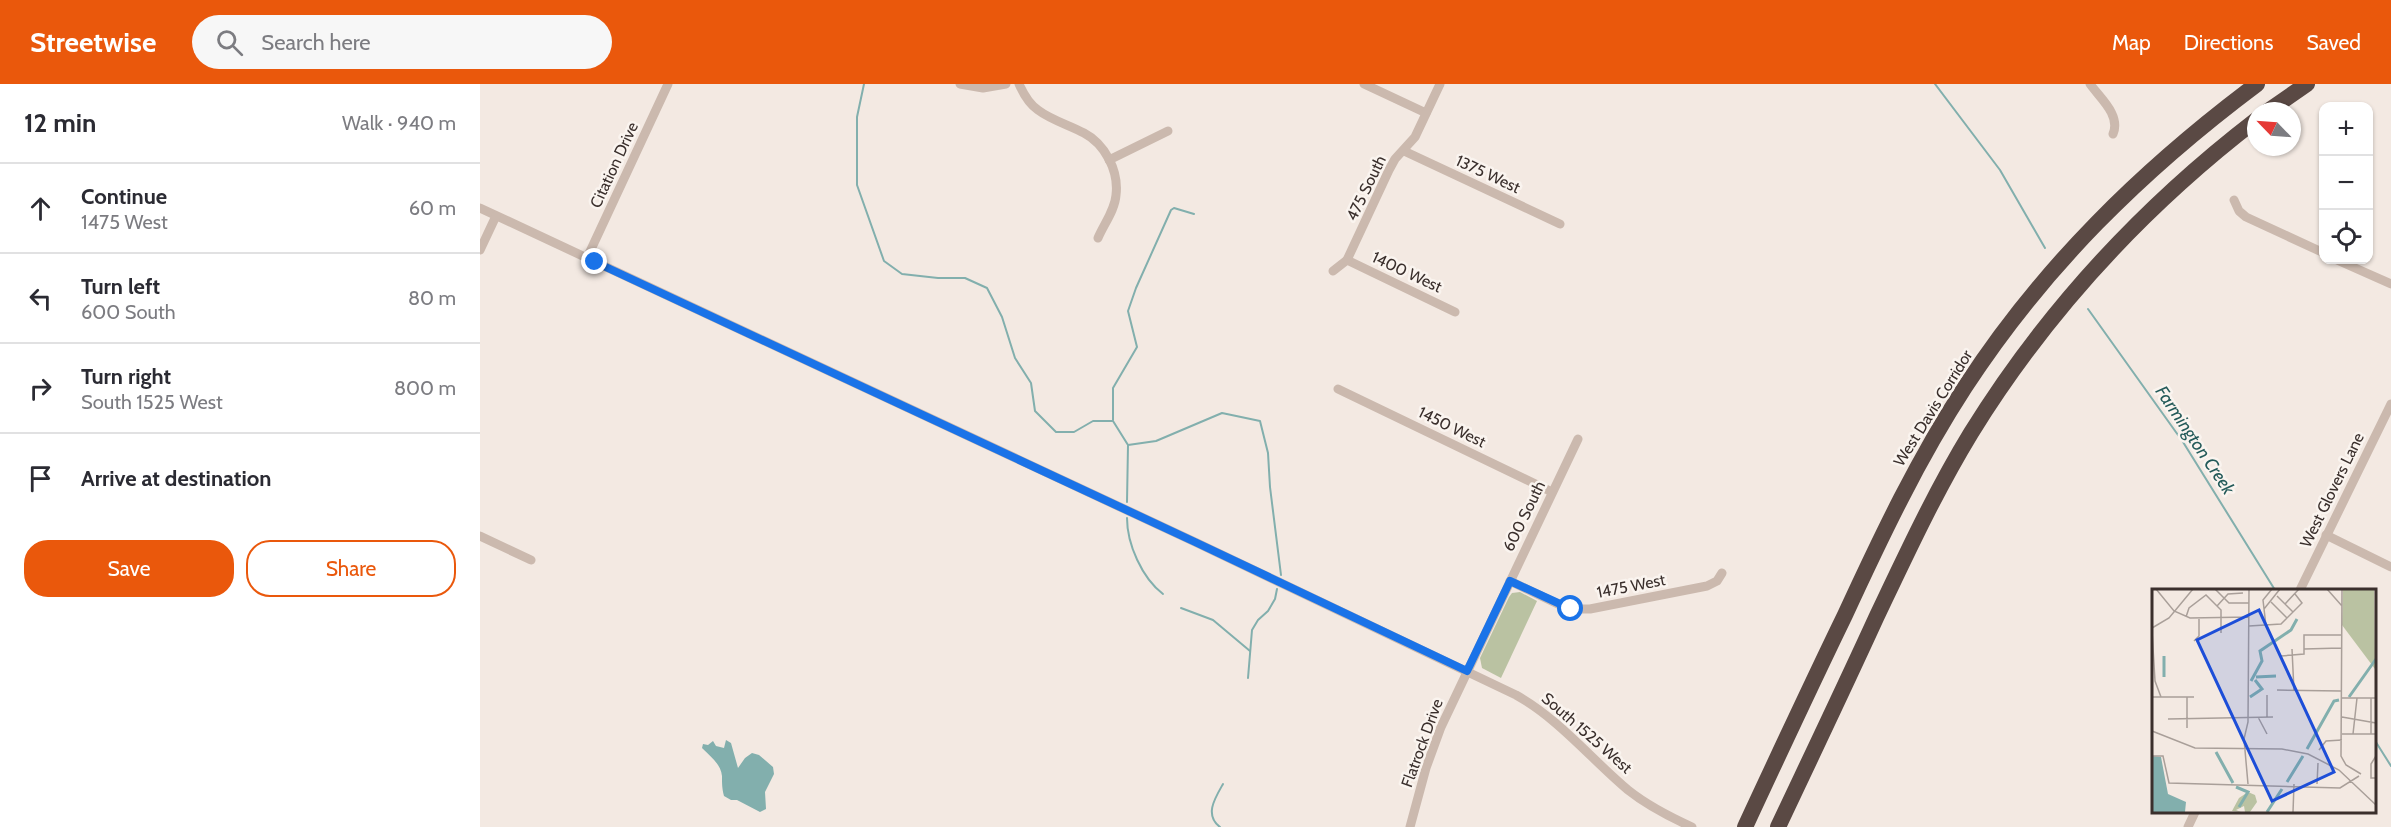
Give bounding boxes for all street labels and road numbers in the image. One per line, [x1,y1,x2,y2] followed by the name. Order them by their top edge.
[586,119,642,211] street label: Citation Drive
[1453,151,1524,197] street label: 1375 West
[1342,152,1390,224] street label: 475 South
[1369,248,1446,297] street label: 1400 West
[1890,346,1977,470] street label: West Davis Corridor
[1415,403,1489,452] street label: 1450 West
[2296,429,2368,551] street label: West Glovers Lane
[1499,478,1549,554] street label: 600 South
[1595,570,1668,602] street label: 1475 West
[1538,689,1636,778] street label: South 1525 West
[1397,696,1447,790] street label: Flatrock Drive

